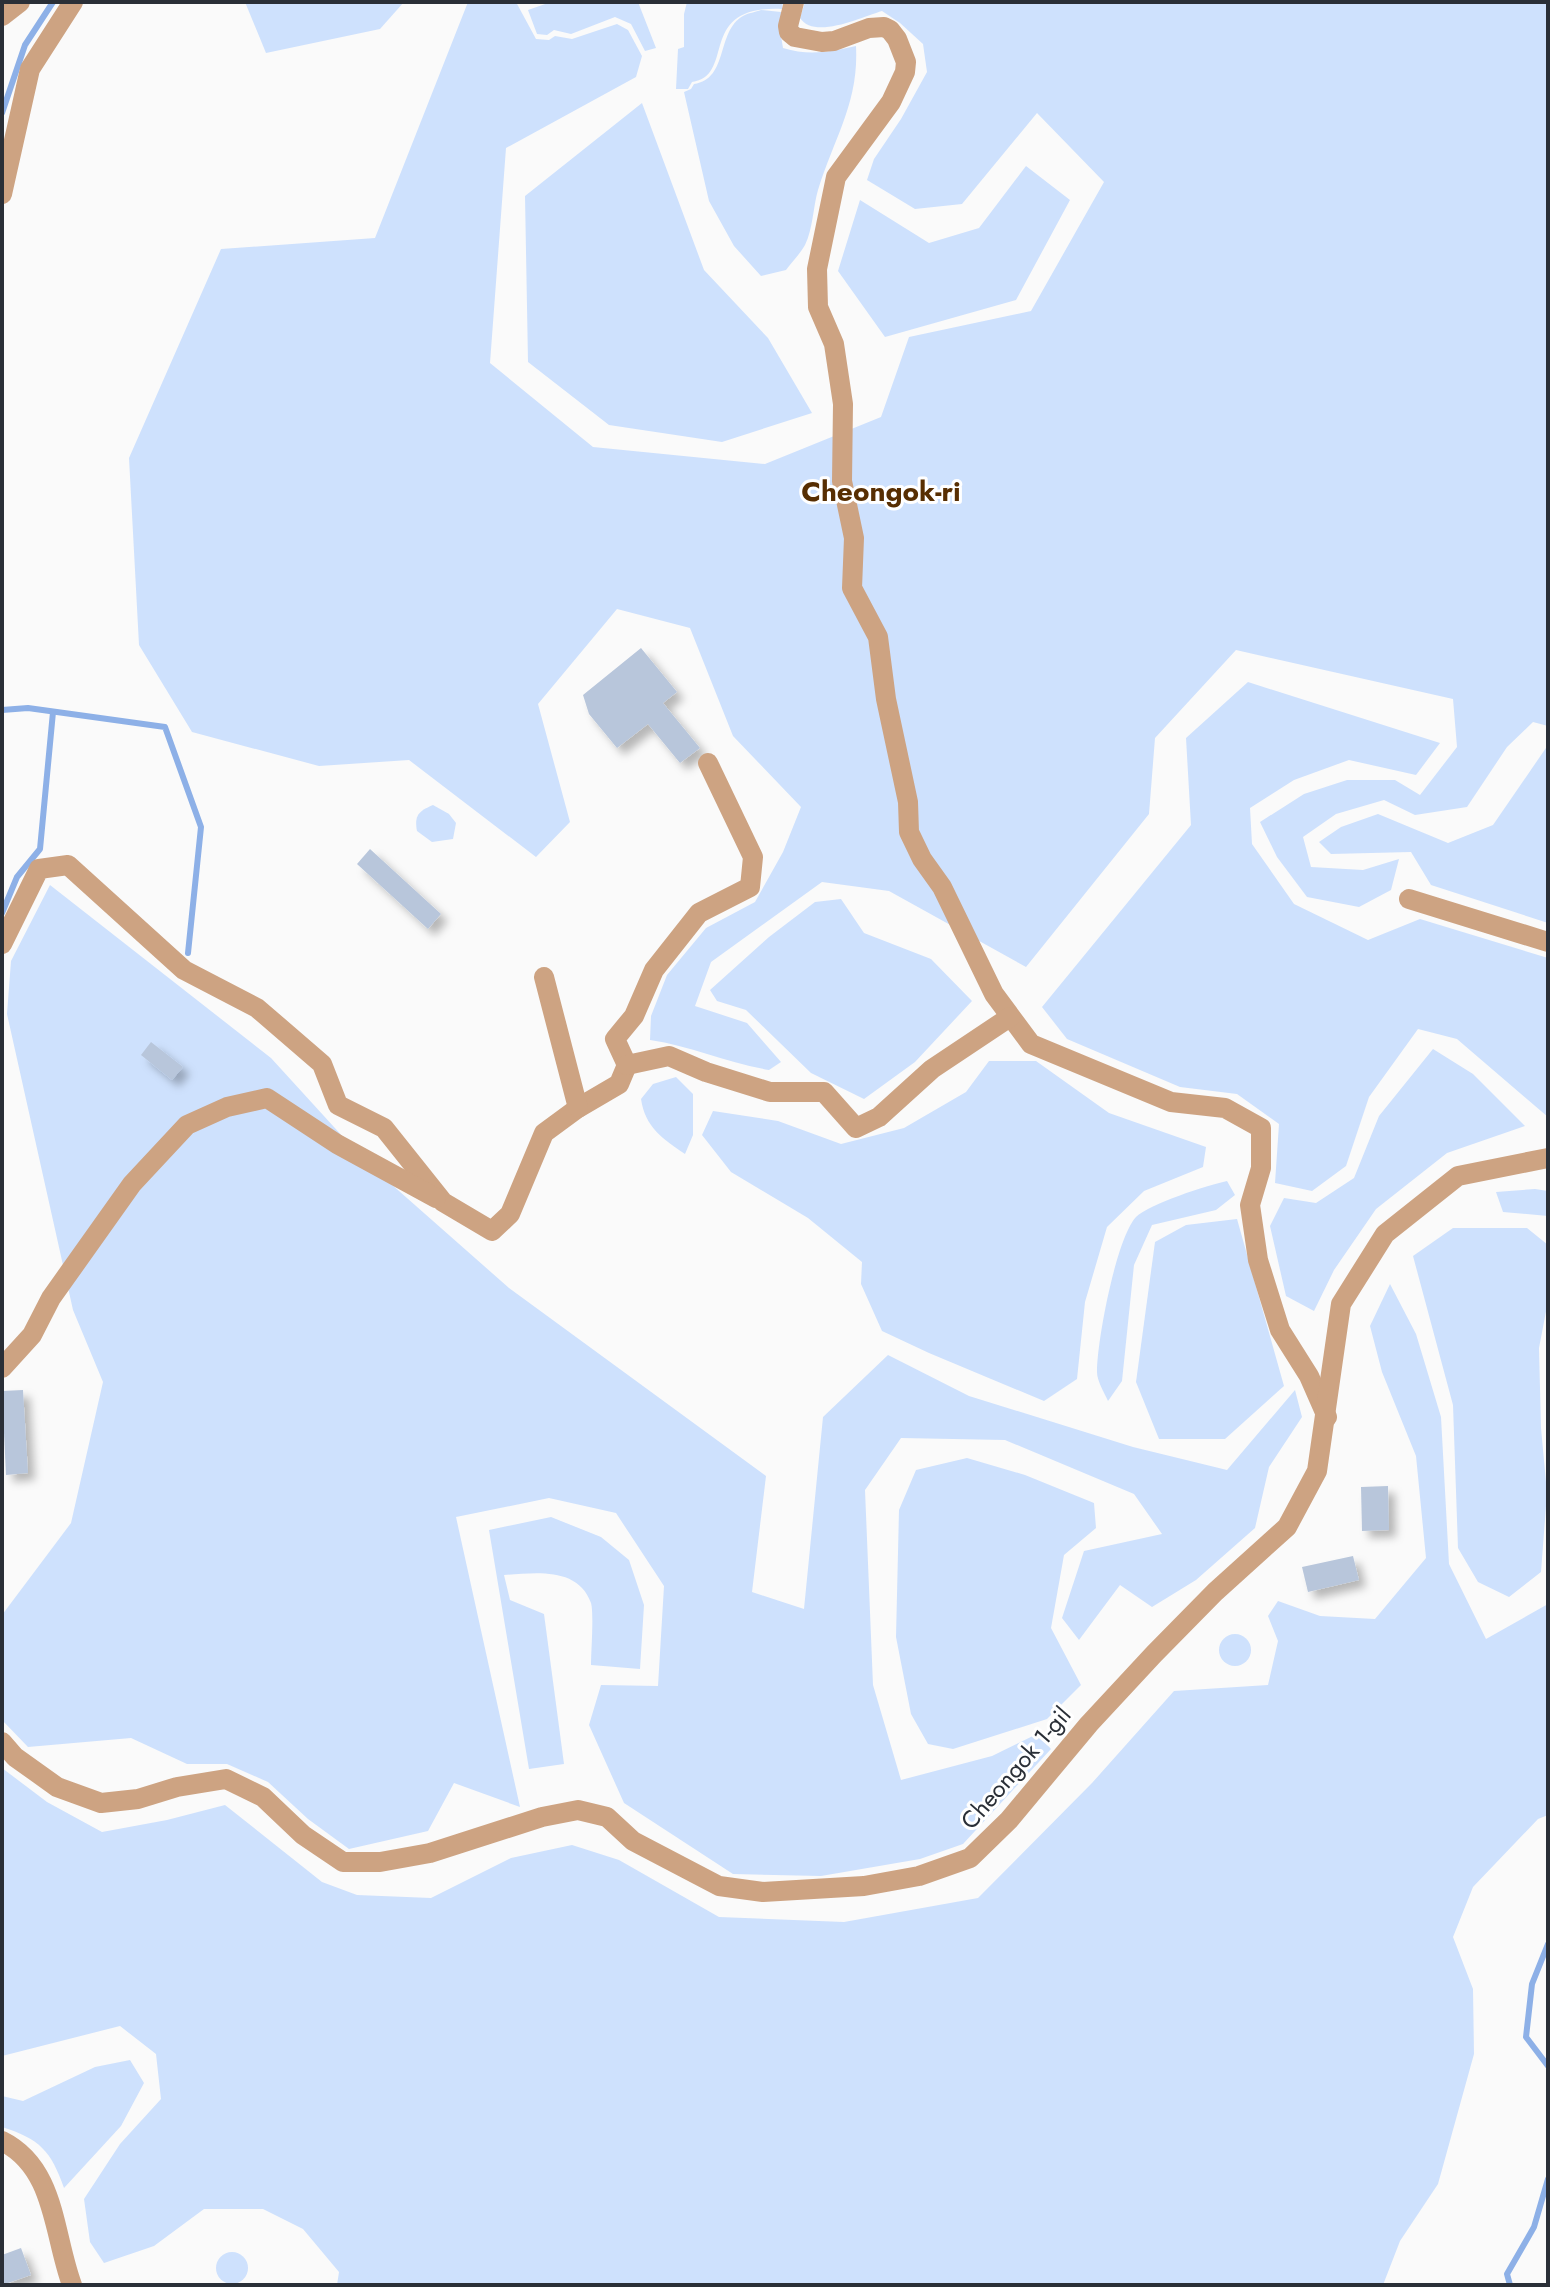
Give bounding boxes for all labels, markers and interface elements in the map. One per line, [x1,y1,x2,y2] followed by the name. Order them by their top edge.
[801,471,961,512] district label: Cheongok-ri
[952,1698,1079,1837] street label: Cheongok 1-gil

